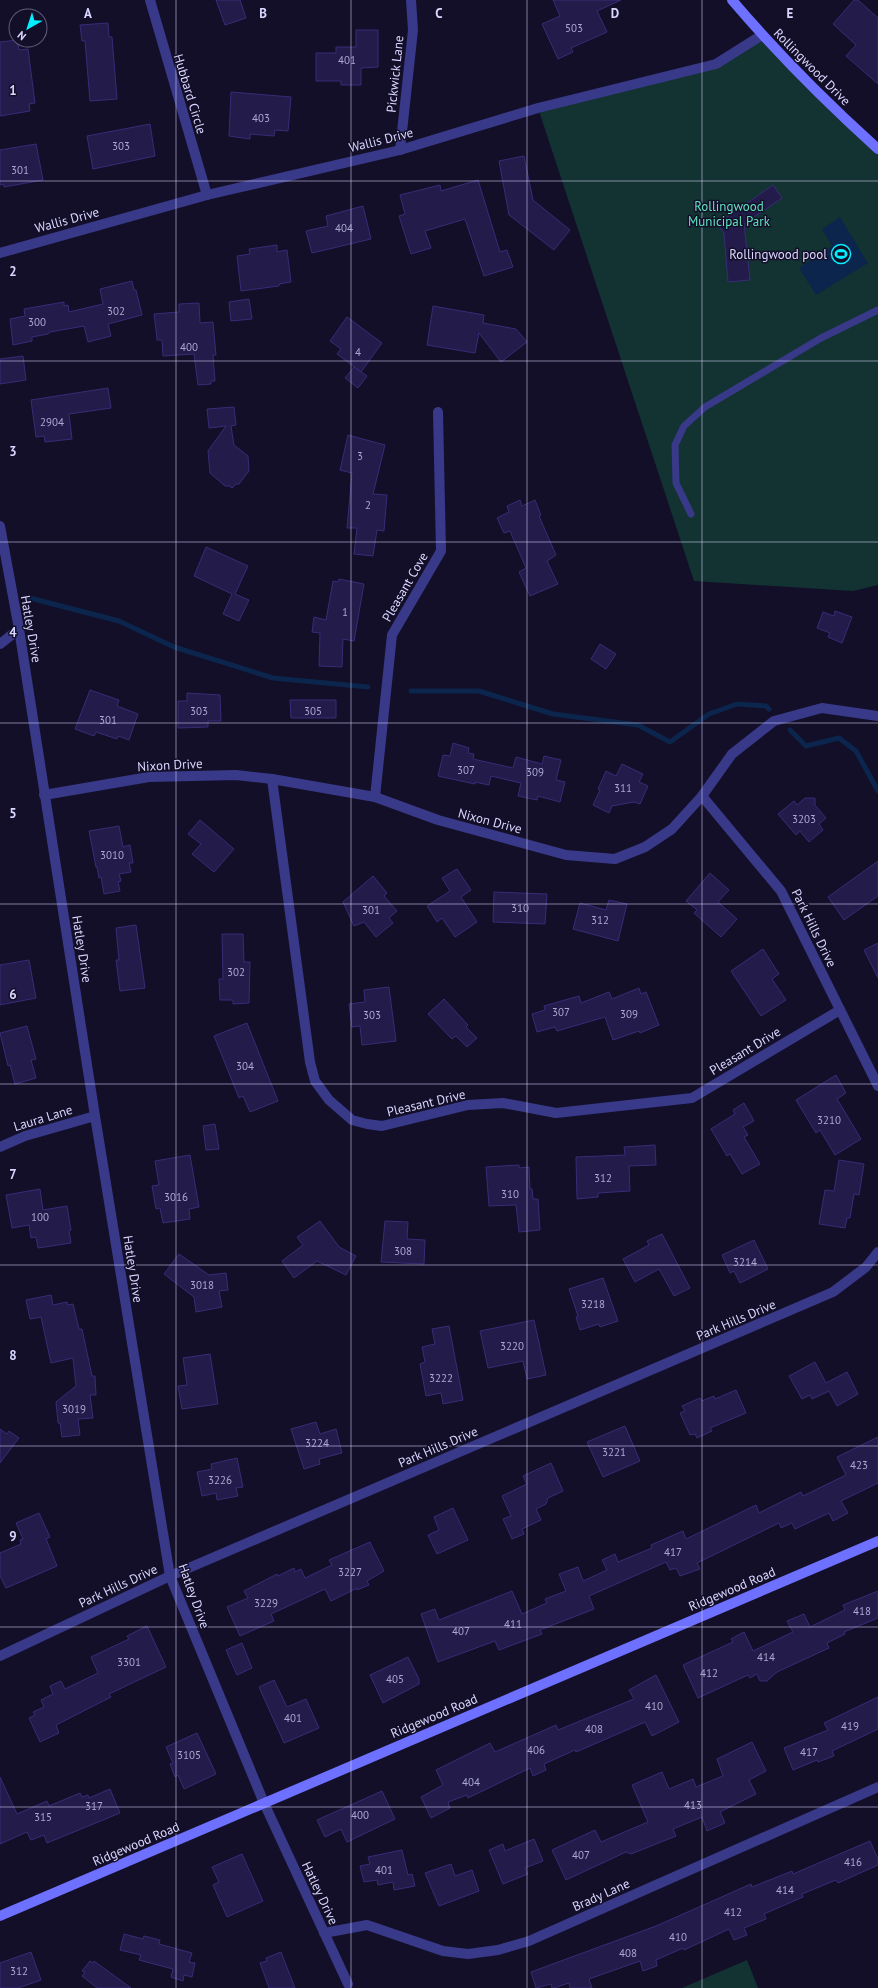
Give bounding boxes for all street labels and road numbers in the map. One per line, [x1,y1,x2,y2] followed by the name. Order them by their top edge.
[770,25,854,109] street label: Rollingwood Drive
[382,34,408,114] street label: Pickwick Lane
[170,52,210,136] street label: Hubbard Circle
[347,124,415,156] street label: Wallis Drive
[33,203,101,237] street label: Wallis Drive
[378,549,432,625] street label: Pleasant Cove
[17,594,45,664] street label: Hatley Drive
[137,755,203,775] street label: Nixon Drive
[456,804,524,838] street label: Nixon Drive
[788,886,840,970] street label: Park Hills Drive
[68,914,96,984] street label: Hatley Drive
[706,1023,784,1079] street label: Pleasant Drive
[385,1086,467,1120] street label: Pleasant Drive
[11,1101,75,1135] street label: Laura Lane
[119,1234,147,1304] street label: Hatley Drive
[694,1296,778,1344] street label: Park Hills Drive
[396,1423,480,1471] street label: Park Hills Drive
[76,1560,160,1612] street label: Park Hills Drive
[174,1561,214,1631] street label: Hatley Drive
[686,1563,778,1615] street label: Ridgewood Road
[388,1690,480,1742] street label: Ridgewood Road
[90,1818,182,1870] street label: Ridgewood Road
[298,1859,342,1927] street label: Hatley Drive
[570,1875,632,1915] street label: Brady Lane

